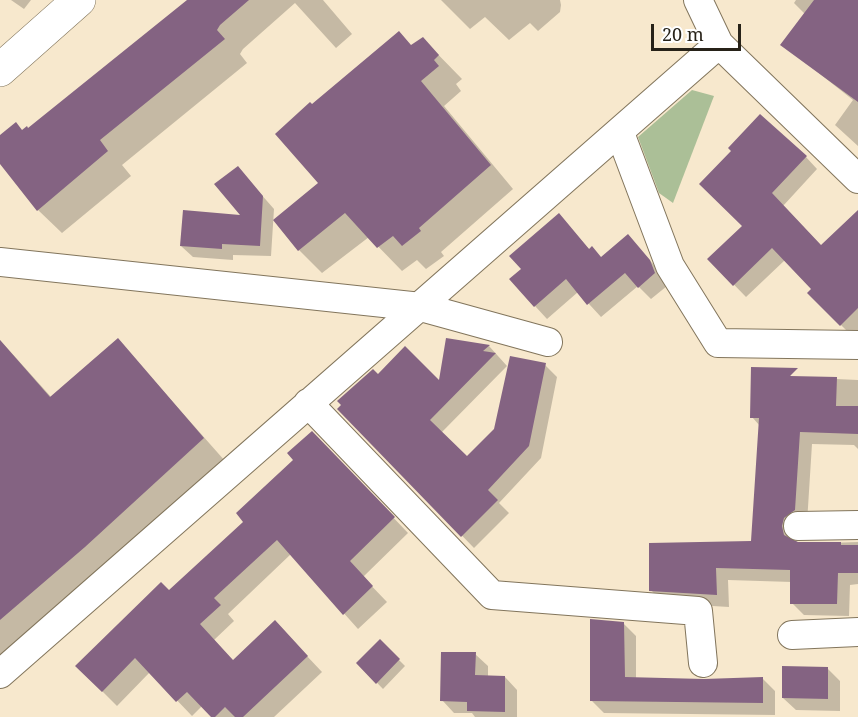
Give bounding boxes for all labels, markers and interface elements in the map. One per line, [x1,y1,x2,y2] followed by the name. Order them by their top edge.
[654,12,744,50] scale bar
[662,22,704,46] text: 20 m

